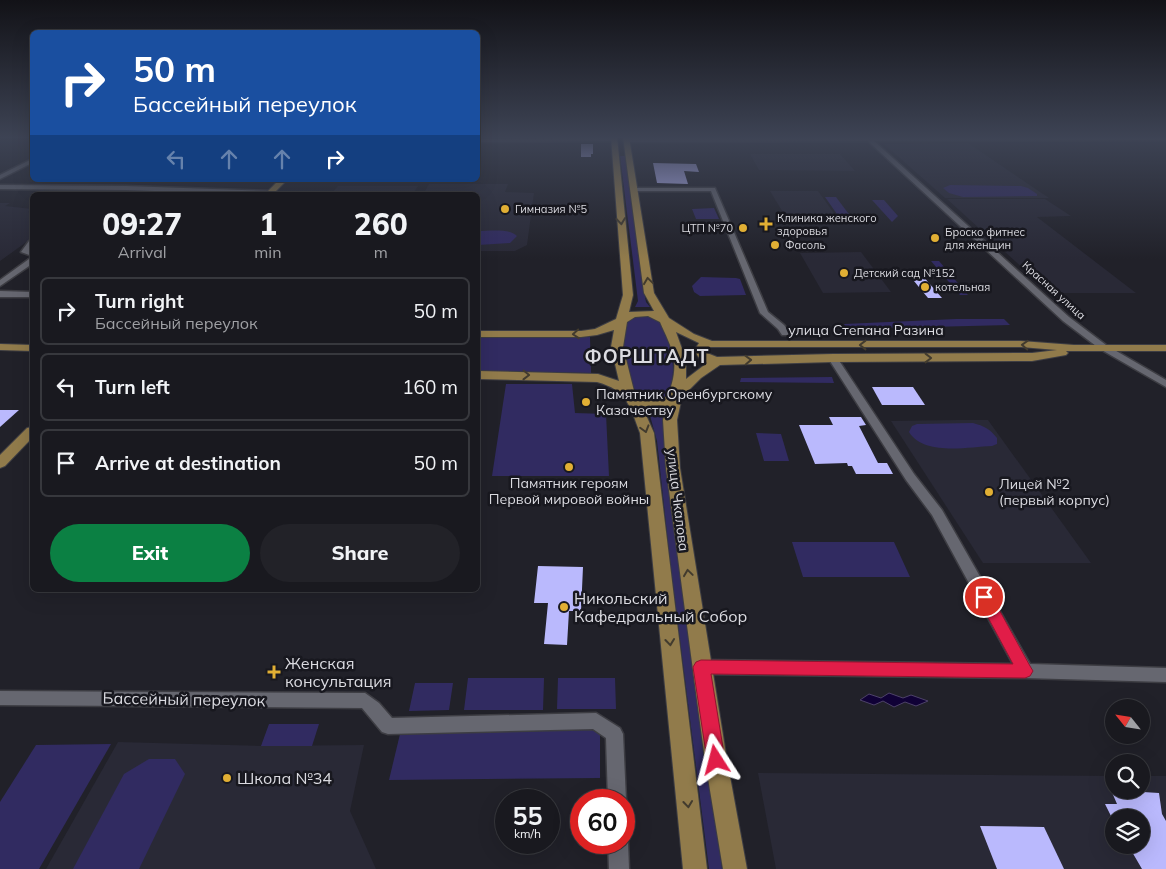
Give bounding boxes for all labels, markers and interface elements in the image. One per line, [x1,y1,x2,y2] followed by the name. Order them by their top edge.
[133,47,216,91] text: 50 m
[50,50,115,115] icon: right
[133,90,357,118] text: Бассейный переулок
[162,145,190,173] icon: left
[215,145,243,173] icon: ahead
[268,145,296,173] icon: ahead
[321,145,349,173] icon: right
[515,202,587,216] place label: Гимназия №5
[499,203,511,215] marker: Гимназия №5
[102,205,182,243] text: 09:27
[259,205,277,243] text: 1
[354,205,408,243] text: 260
[777,211,877,238] place label: Клиника женского здоровья
[615,217,626,225] one-way arrow
[759,217,773,231] marker: Клиника женского здоровья
[681,221,733,235] place label: ЦТП №70
[737,222,749,234] marker: ЦТП №70
[945,225,1025,252] place label: Броско фитнес для женщин
[929,232,941,244] marker: Броско фитнес для женщин
[785,238,826,252] place label: Фасоль
[769,239,781,251] marker: Фасоль
[118,242,167,262] text: Arrival
[254,242,282,262] text: min
[374,242,388,262] text: m
[1019,258,1089,322] street label: Красная улица
[854,266,955,280] place label: Детский сад №152
[838,267,850,279] marker: Детский сад №152
[643,276,653,285] one-way arrow
[935,280,990,294] place label: котельная
[919,281,931,293] marker: котельная
[95,289,184,313] text: Turn right
[52,297,80,325] icon: right
[414,299,458,323] text: 50 m
[95,313,258,333] text: Бассейный переулок
[788,321,944,339] street label: улица Степана Разина
[571,328,579,339] one-way arrow
[1021,339,1029,350] one-way arrow
[859,340,866,350] one-way arrow
[585,344,709,368] district label: ФОРШТАДТ
[924,353,932,363] one-way arrow
[744,355,752,365] one-way arrow
[522,370,530,381] one-way arrow
[52,373,80,401] icon: left
[95,375,170,399] text: Turn left
[402,375,458,399] text: 160 m
[596,385,773,419] place label: Памятник Оренбургскому Казачеству
[580,396,592,408] marker: Памятник Оренбургскому Казачеству
[639,424,649,432] one-way arrow
[663,448,693,552] street label: улица Чкалова
[52,449,80,477] icon: arrive
[95,451,281,475] text: Arrive at destination
[414,451,458,475] text: 50 m
[563,461,575,473] marker: Памятник героям Первой мировой войны
[489,474,649,508] place label: Памятник героям Первой мировой войны
[999,475,1110,509] place label: Лицей №2 (первый корпус)
[983,486,995,498] marker: Лицей №2 (первый корпус)
[50,524,250,582] button: Exit
[260,524,460,582] button: Share
[683,569,693,578] one-way arrow
[963,576,1005,618] pin
[970,583,998,611] icon: arrive
[574,588,747,626] place label: Никольский Кафедральный Собор
[558,601,570,613] marker: Никольский Кафедральный Собор
[664,638,675,646] one-way arrow
[285,653,392,691] place label: Женская консультация
[267,665,281,679] marker: Женская консультация
[102,688,266,710] street label: Бассейный переулок
[1105,699,1150,744] north arrow
[1105,699,1150,854] map controls
[689,733,741,785] position arrow
[1105,754,1150,799] button: search
[237,768,332,788] place label: Школа №34
[221,772,233,784] marker: Школа №34
[570,789,635,854] speed limit sign: 60
[512,800,543,831] text: 55
[682,800,693,808] one-way arrow
[1105,809,1150,854] button: layers
[514,826,541,841] text: km/h

